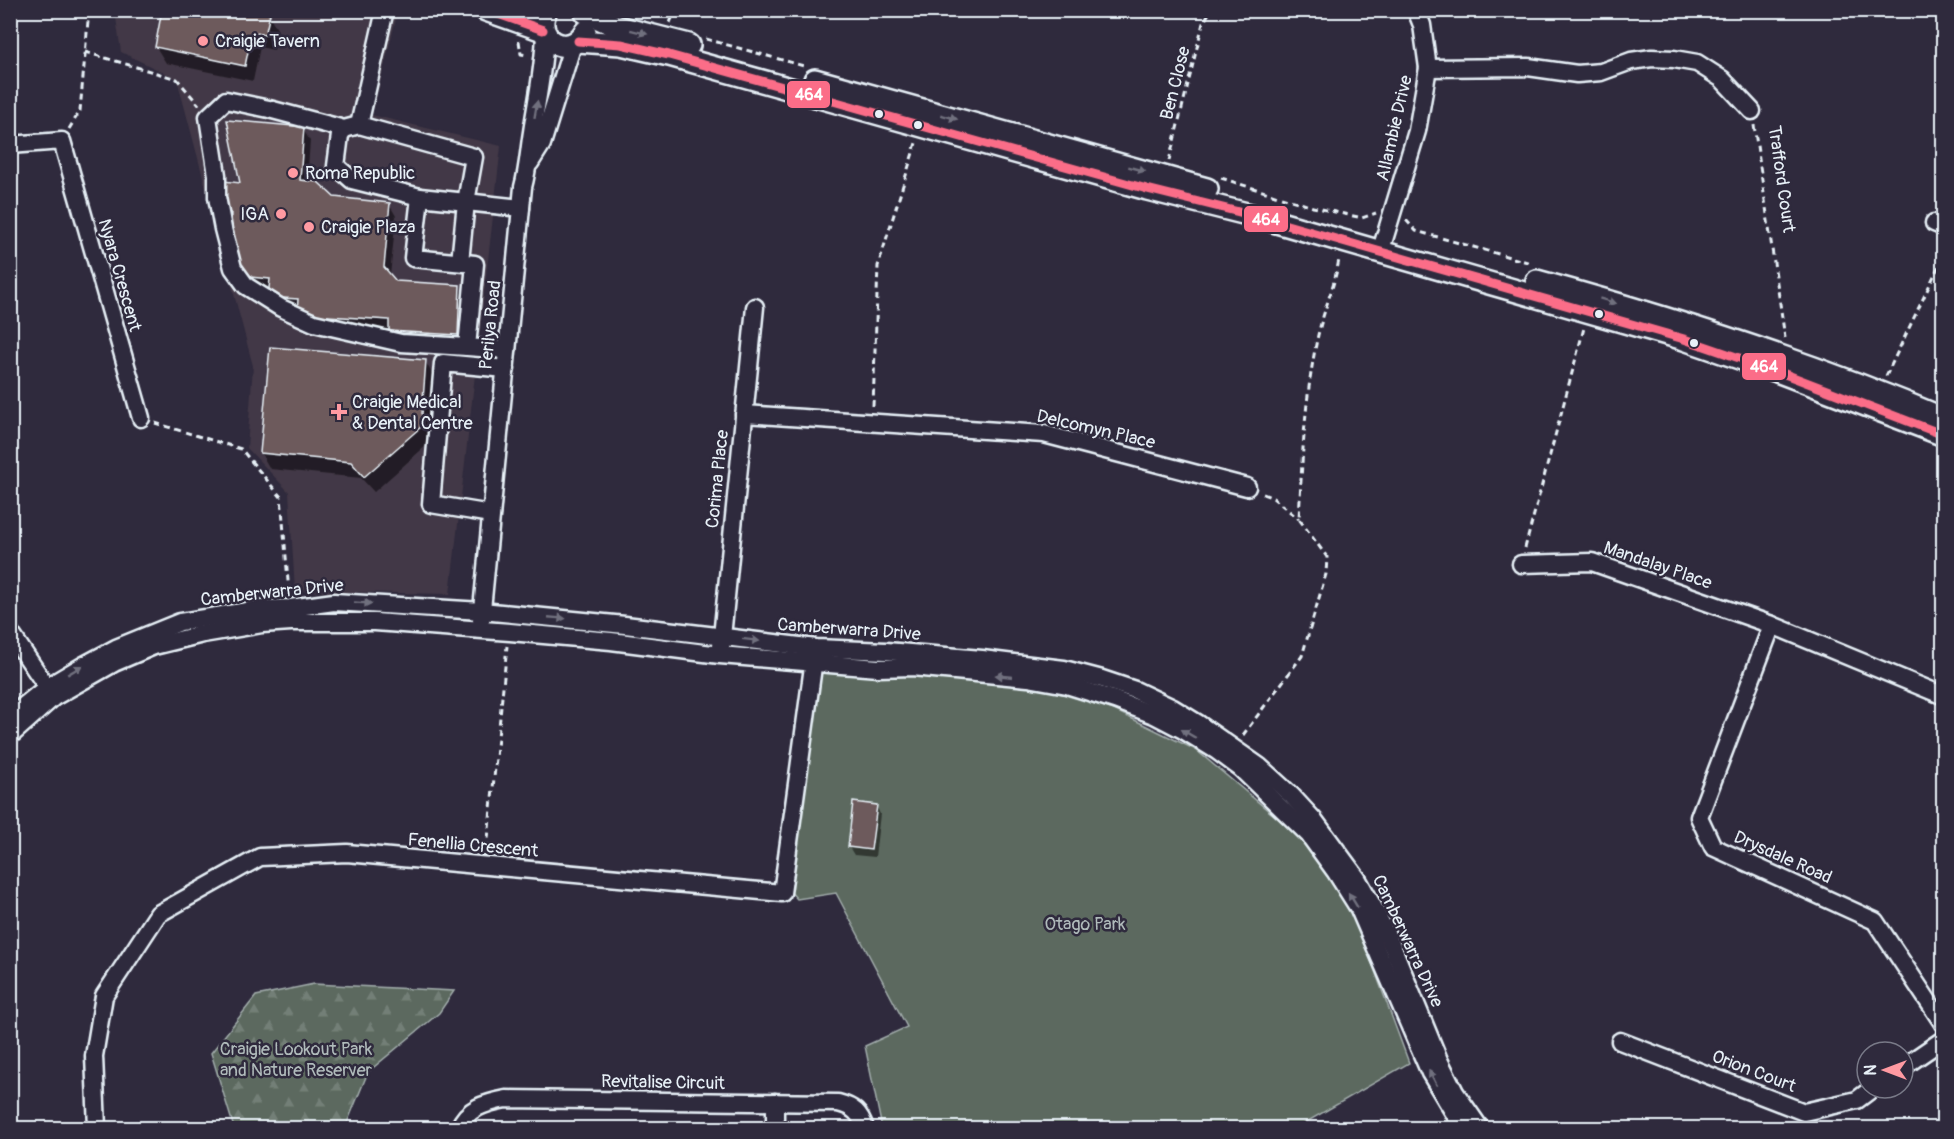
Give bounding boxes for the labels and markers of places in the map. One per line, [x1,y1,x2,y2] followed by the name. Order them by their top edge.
[215,30,320,53] place label: Craigie Tavern
[196,34,210,48] marker: Craigie Tavern
[873,108,885,120] unlabelled marker
[912,119,924,131] unlabelled marker
[305,162,415,185] place label: Roma Republic
[286,166,300,180] marker: Roma Republic
[240,203,269,226] place label: IGA
[274,207,288,221] marker: IGA
[321,216,415,239] place label: Craigie Plaza
[302,220,316,234] marker: Craigie Plaza
[1593,308,1605,320] unlabelled marker
[1688,337,1700,349] unlabelled marker
[352,391,473,435] place label: Craigie Medical & Dental Centre
[330,403,348,421] marker: Craigie Medical & Dental Centre

